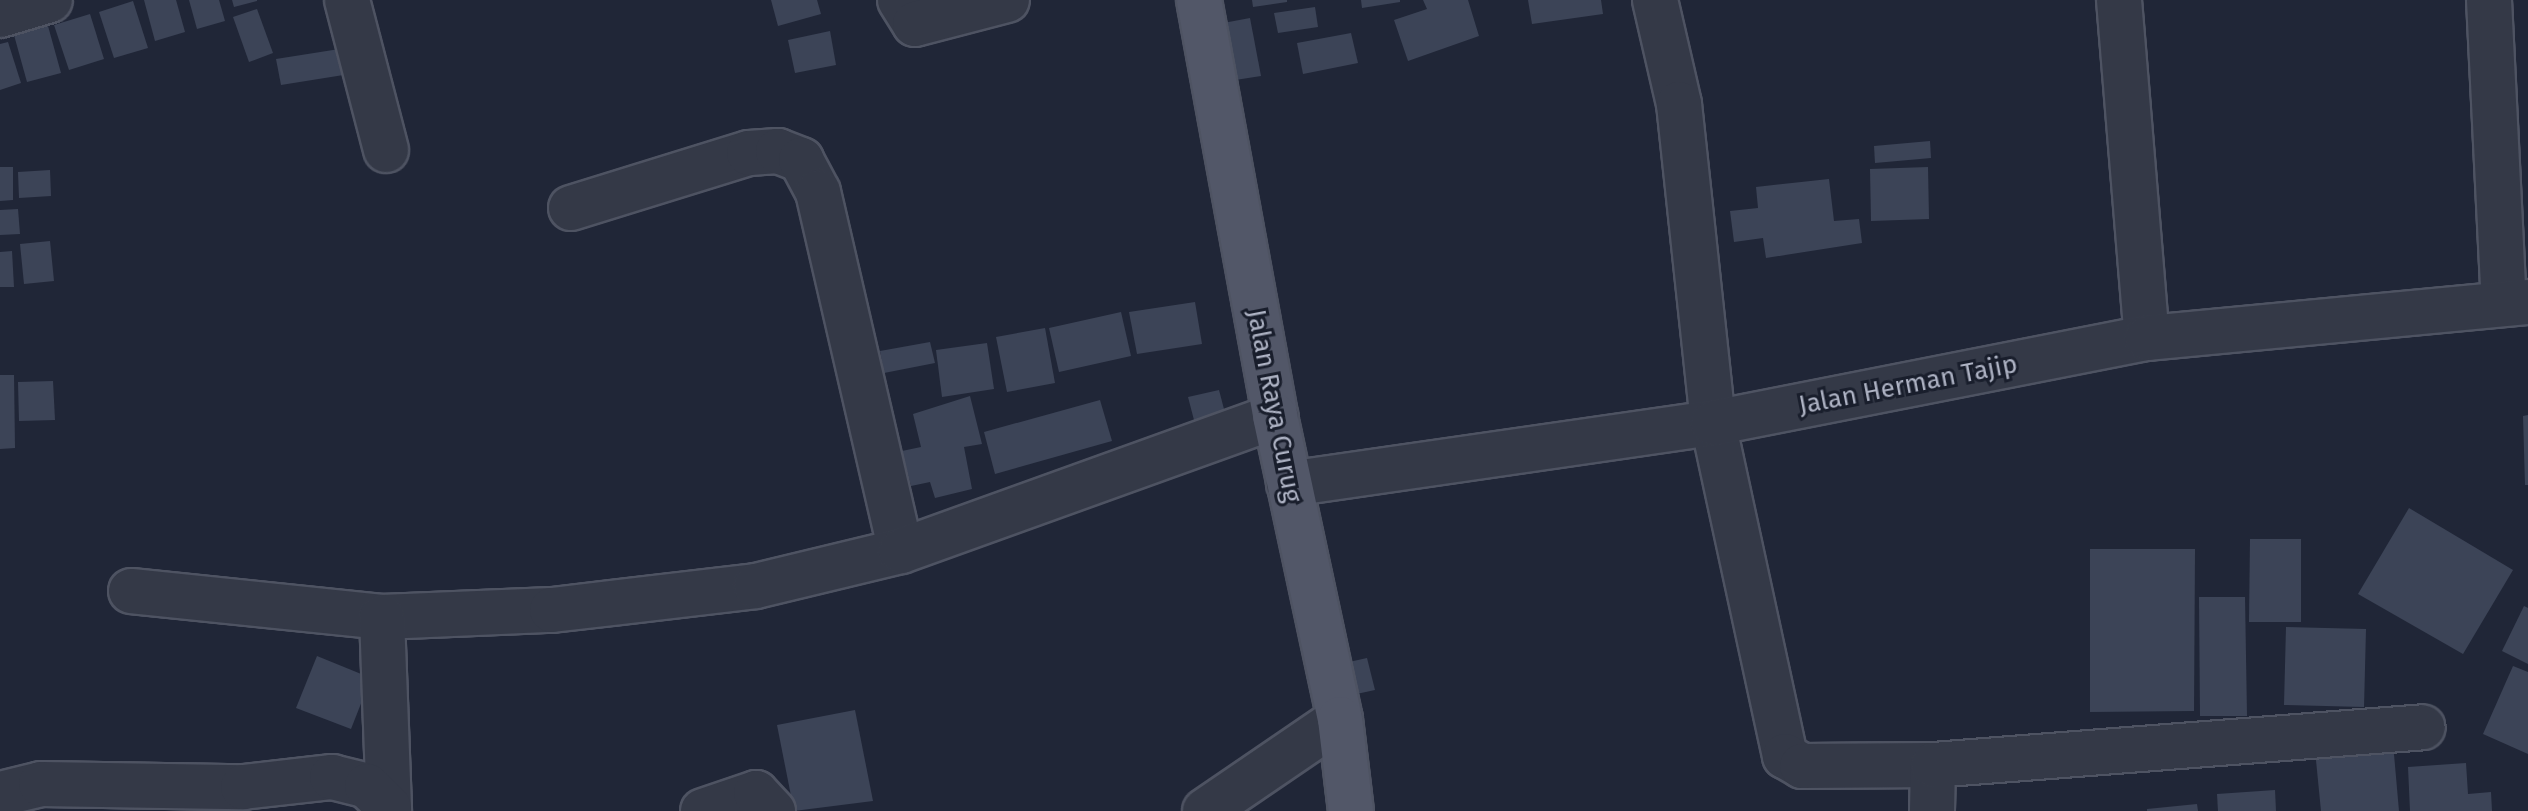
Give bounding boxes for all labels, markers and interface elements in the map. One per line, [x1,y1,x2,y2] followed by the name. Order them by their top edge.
[1240,307,1308,505] street label: Jalan Raya Curug
[1796,348,2020,422] street label: Jalan Herman Tajip

